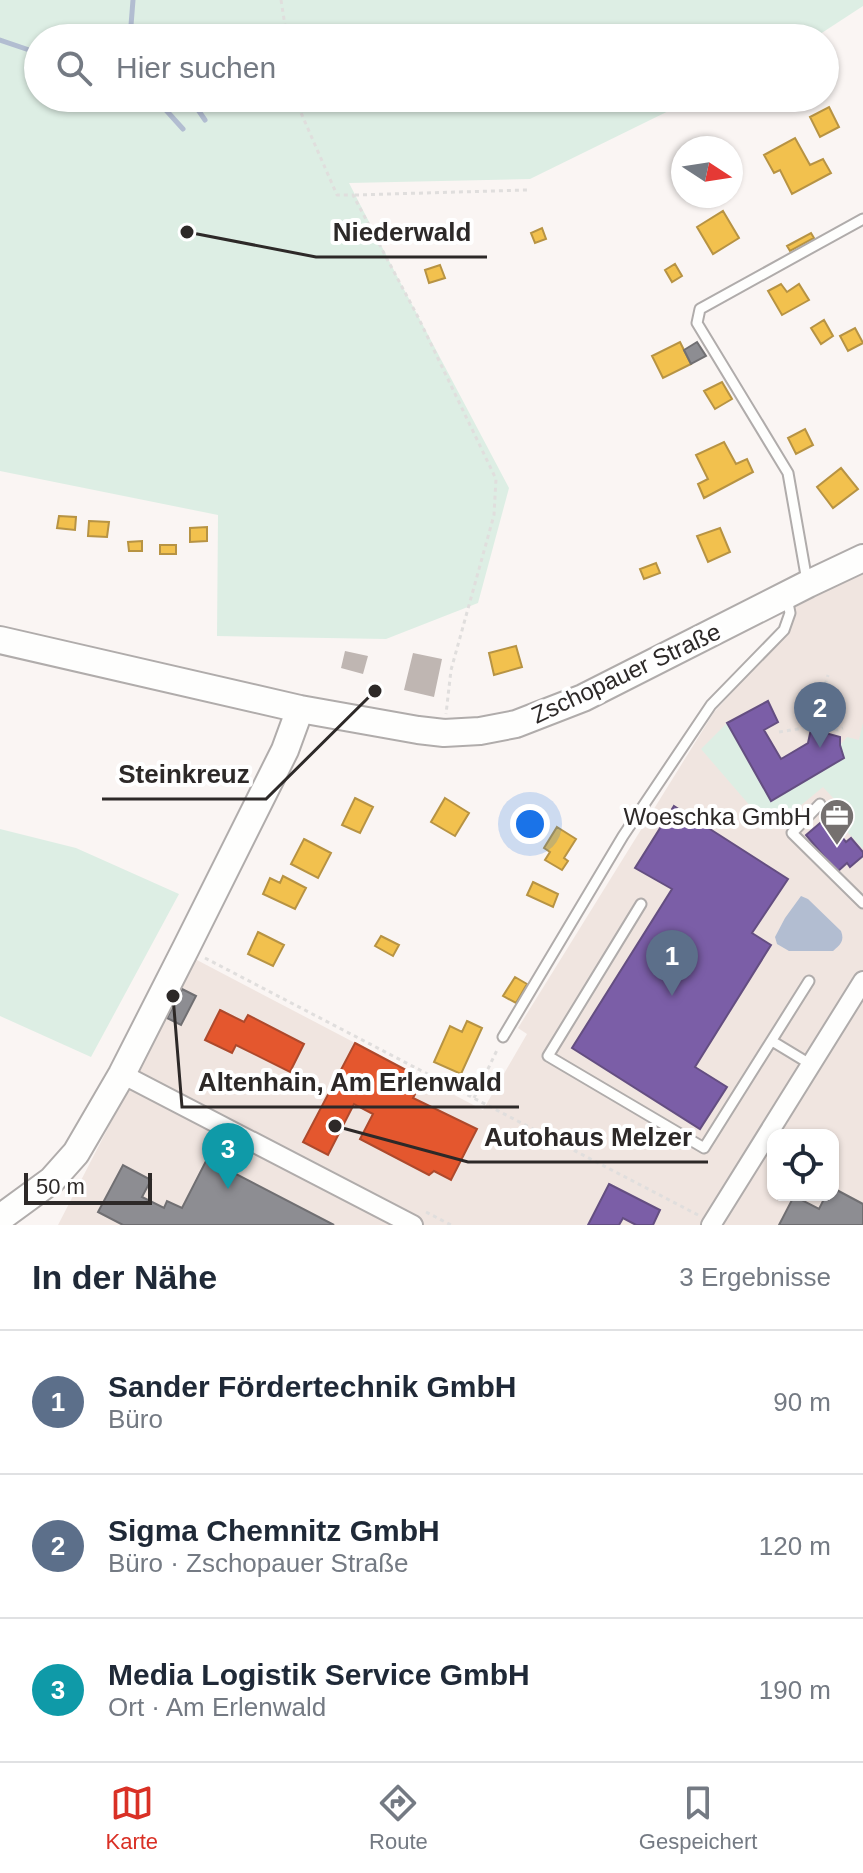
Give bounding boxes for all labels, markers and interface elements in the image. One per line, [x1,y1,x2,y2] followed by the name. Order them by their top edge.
[24,24,839,112] search box
[52,46,96,90] icon: search
[116,51,276,84] text: Hier suchen
[671,136,743,208] north arrow
[316,207,487,257] callout: Niederwald
[333,217,471,247] text: Niederwald
[527,617,725,729] street label: Zschopauer Straße
[794,682,846,748] pin: 2
[102,749,266,799] callout: Steinkreuz
[118,759,250,789] text: Steinkreuz
[818,797,856,847] office icon: Woeschka GmbH
[623,803,811,830] place label: Woeschka GmbH
[510,804,550,844] your location
[646,930,698,996] pin: 1
[182,1057,519,1107] callout: Altenhain, Am Erlenwald
[198,1067,502,1097] text: Altenhain, Am Erlenwald
[468,1112,708,1162] callout: Autohaus Melzer
[484,1122,692,1152] text: Autohaus Melzer
[202,1123,254,1189] pin: 3
[767,1129,839,1201] map controls
[767,1129,839,1201] button: locate
[24,1169,152,1205] scale bar
[36,1174,85,1199] text: 50 m
[32,1258,217,1296] text: In der Nähe
[679,1262,831,1292] text: 3 Ergebnisse
[108,1370,516,1403] text: Sander Fördertechnik GmbH
[51,1387,65,1417] text: 1
[773,1387,831,1417] text: 90 m
[108,1404,163,1434] text: Büro
[108,1514,440,1547] text: Sigma Chemnitz GmbH
[51,1531,65,1561] text: 2
[759,1531,831,1561] text: 120 m
[108,1548,409,1578] text: Büro · Zschopauer Straße
[108,1658,530,1691] text: Media Logistik Service GmbH
[51,1675,65,1705] text: 3
[759,1675,831,1705] text: 190 m
[108,1692,326,1722] text: Ort · Am Erlenwald
[106,1781,158,1855] tab: Karte
[369,1781,428,1855] tab: Route
[639,1781,757,1855] tab: Gespeichert

